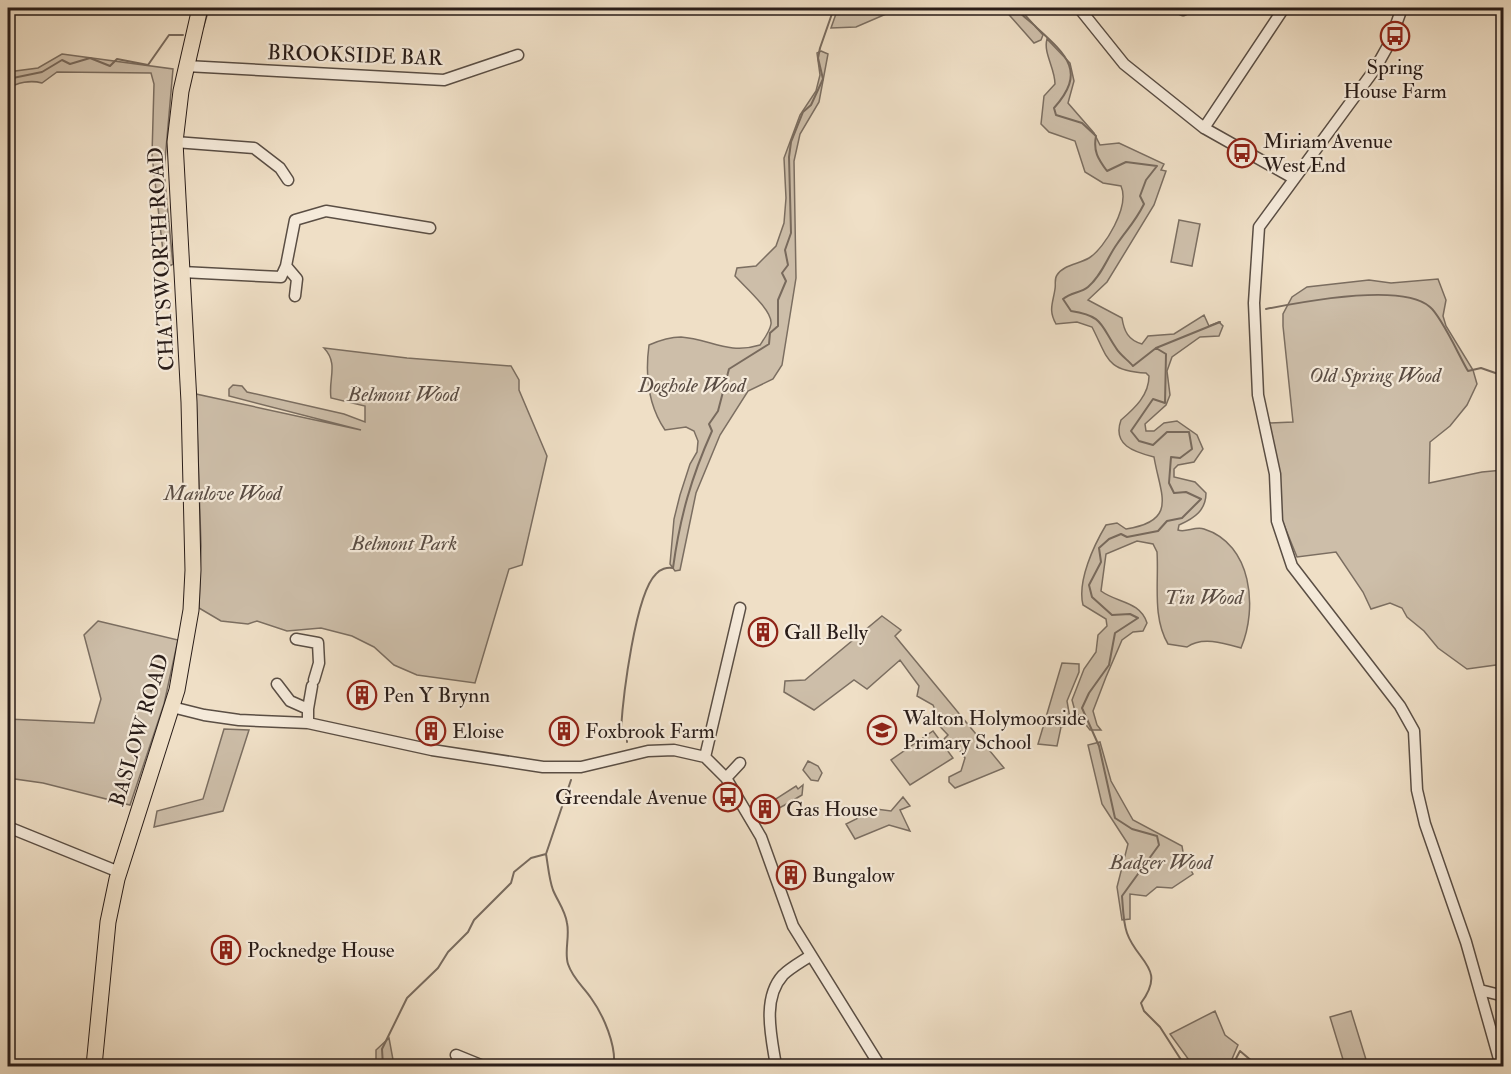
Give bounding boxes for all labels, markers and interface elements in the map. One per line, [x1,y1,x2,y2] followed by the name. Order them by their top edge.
[1379,20,1411,52] bus stop icon: Spring House Farm
[267,39,444,72] street label: BROOKSIDE BAR
[1343,54,1447,105] place label: Spring House Farm
[1262,128,1393,179] place label: Miriam Avenue West End
[1226,137,1258,169] bus stop icon: Miriam Avenue West End
[142,146,181,372] street label: CHATSWORTH ROAD
[1309,362,1442,389] park label: Old Spring Wood
[637,372,747,399] park label: Doghole Wood
[346,381,460,408] park label: Belmont Wood
[162,480,283,507] park label: Manlove Wood
[350,530,457,557] park label: Belmont Park
[1165,584,1244,611] park label: Tin Wood
[747,616,779,648] building icon: Gall Belly
[784,619,869,646] place label: Gall Belly
[103,651,176,810] street label: BASLOW ROAD
[346,679,378,711] building icon: Pen Y Brynn
[383,682,490,709] place label: Pen Y Brynn
[902,705,1086,756] place label: Walton Holymoorside Primary School
[866,714,898,746] school or university icon: Walton Holymoorside Primary School
[415,715,447,747] building icon: Eloise
[548,715,580,747] building icon: Foxbrook Farm
[452,718,504,745] place label: Eloise
[585,718,715,745] place label: Foxbrook Farm
[712,781,744,813] bus stop icon: Greendale Avenue
[555,784,707,811] place label: Greendale Avenue
[749,793,781,825] building icon: Gas House
[786,796,878,823] place label: Gas House
[1108,849,1214,876] park label: Badger Wood
[775,859,807,891] building icon: Bungalow
[812,862,896,889] place label: Bungalow
[210,934,242,966] building icon: Pocknedge House
[247,937,395,964] place label: Pocknedge House

